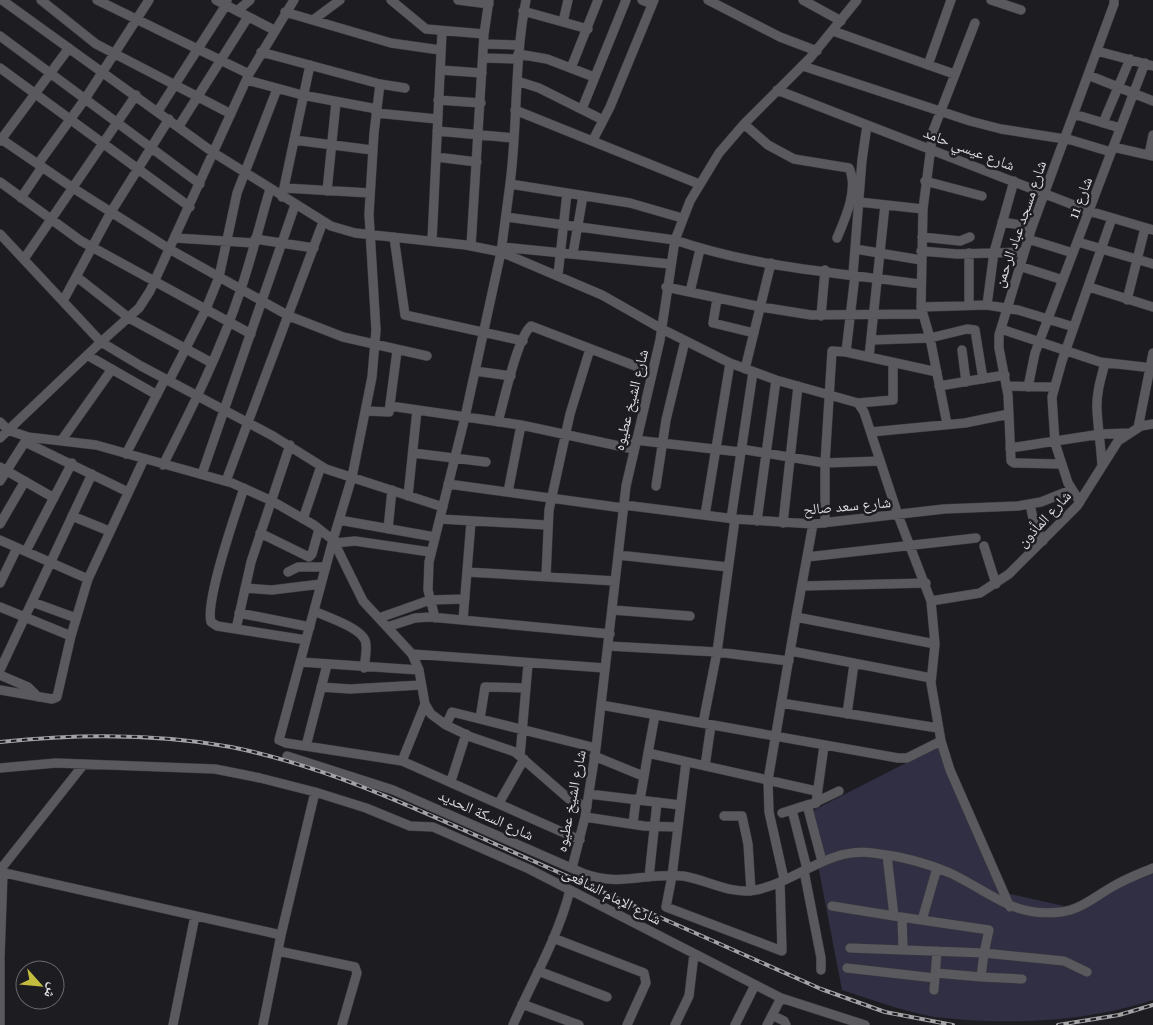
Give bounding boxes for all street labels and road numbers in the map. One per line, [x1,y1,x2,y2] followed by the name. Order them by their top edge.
[920,121,1018,177] street label: شارع عيسي حامد
[988,157,1051,290] street label: شارع مسجد عباد الرحمن
[1062,174,1097,222] street label: شارع 11
[608,347,653,453] street label: شارع الشيخ عطيوه
[1012,485,1076,552] street label: شارع المأذون
[802,491,892,520] street label: شارع سعد صالح
[550,748,591,854] street label: شارع الشيخ عطيوه
[435,784,537,845] street label: شارع السكة الحديد
[559,862,665,930] street label: شارع الإمام الشافعى

